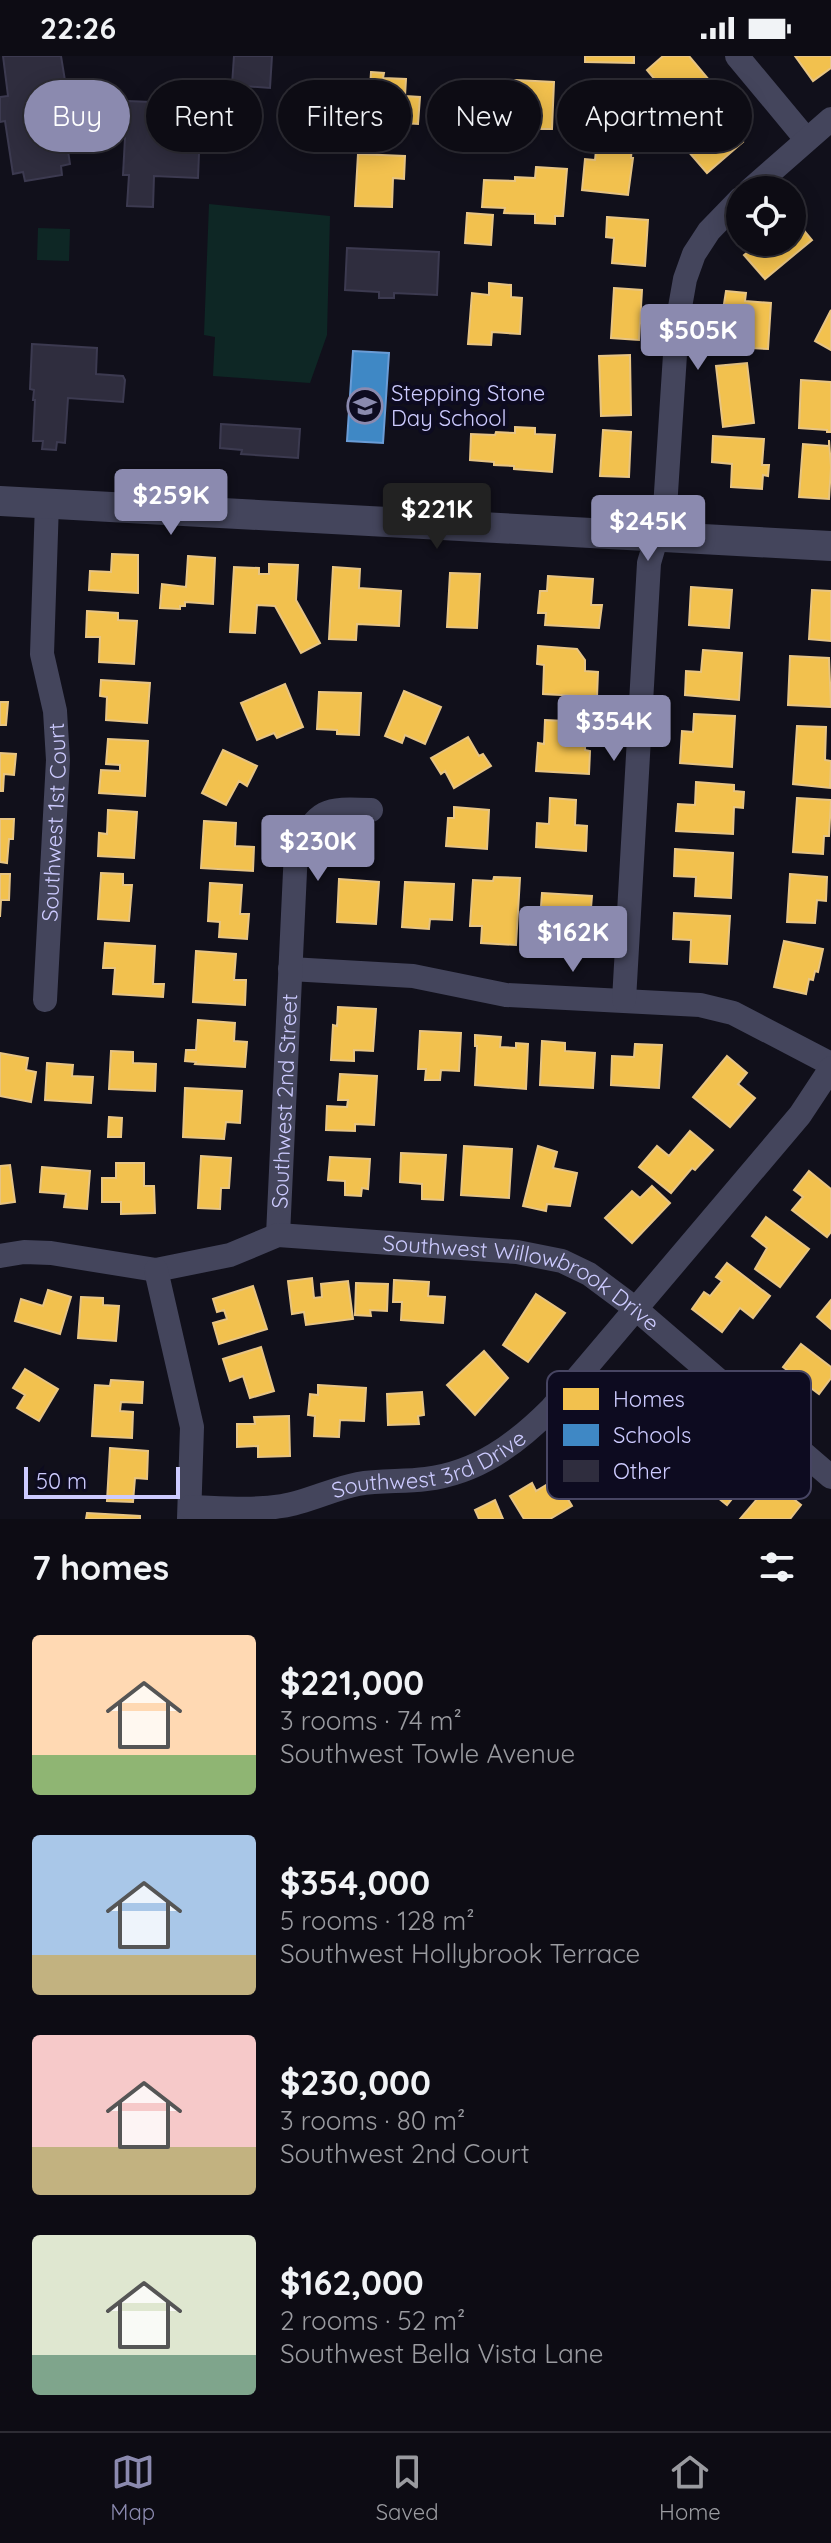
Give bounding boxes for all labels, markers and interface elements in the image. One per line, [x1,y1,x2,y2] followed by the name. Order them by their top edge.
[40,9,116,47] text: 22:26
[24,80,130,152] chip: Buy
[146,80,262,152] chip: Rent
[278,80,411,152] chip: Filters
[427,80,541,152] chip: New
[557,80,752,152] chip: Apartment
[726,176,806,256] map controls
[726,176,806,256] button: locate
[642,304,754,372] pin: $505K
[659,313,737,346] text: $505K
[391,379,545,432] place label: Stepping Stone Day School
[346,387,384,425] school or university icon: Stepping Stone Day School
[115,469,227,537] pin: $259K
[132,478,210,511] text: $259K
[381,483,493,551] pin: $221K
[401,492,473,525] text: $221K
[592,495,704,563] pin: $245K
[609,504,687,537] text: $245K
[558,695,670,763] pin: $354K
[576,704,652,737] text: $354K
[35,722,72,922] street label: Southwest 1st Court
[262,815,374,883] pin: $230K
[279,824,357,857] text: $230K
[517,906,629,974] pin: $162K
[537,915,609,948] text: $162K
[265,993,303,1209] street label: Southwest 2nd Street
[382,1228,665,1337] street label: Southwest Willowbrook Drive
[547,1371,811,1499] legend
[613,1385,685,1413] text: Homes
[613,1421,691,1449] text: Schools
[328,1424,531,1504] street label: Southwest 3rd Drive
[613,1457,671,1485] text: Other
[24,1463,180,1499] scale bar
[36,1467,87,1495] text: 50 m
[755,1545,799,1589] icon: filters
[32,1546,169,1589] text: 7 homes
[280,1661,424,1704] text: $221,000
[96,1667,192,1763] icon: home
[280,1704,462,1737] text: 3 rooms · 74 m²
[280,1737,575,1770] text: Southwest Towle Avenue
[280,1861,430,1904] text: $354,000
[96,1867,192,1963] icon: home
[280,1904,474,1937] text: 5 rooms · 128 m²
[280,1937,640,1970] text: Southwest Hollybrook Terrace
[280,2061,431,2104] text: $230,000
[96,2067,192,2163] icon: home
[280,2104,465,2137] text: 3 rooms · 80 m²
[280,2137,530,2170] text: Southwest 2nd Court
[280,2261,424,2304] text: $162,000
[96,2267,192,2363] icon: home
[280,2304,465,2337] text: 2 rooms · 52 m²
[280,2337,603,2370] text: Southwest Bella Vista Lane
[110,2450,155,2526] tab: Map
[376,2450,438,2526] tab: Saved
[659,2450,721,2526] tab: Home

